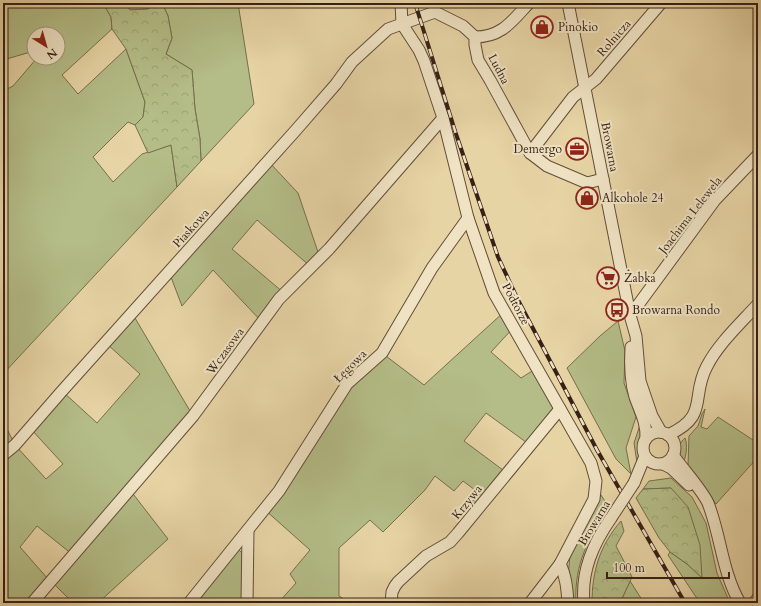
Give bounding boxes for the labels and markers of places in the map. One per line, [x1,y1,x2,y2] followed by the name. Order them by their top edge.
[529,14,555,40] shop icon: Pinokio
[558,19,599,35] place label: Pinokio
[564,136,590,162] office icon: Demergo
[514,141,563,157] place label: Demergo
[574,185,600,211] shop icon: Alkohole 24
[602,190,664,206] place label: Alkohole 24
[595,265,621,291] supermarket icon: Żabka
[624,269,657,286] place label: Żabka
[604,297,630,323] bus stop icon: Browarna Rondo
[632,302,720,318] place label: Browarna Rondo

